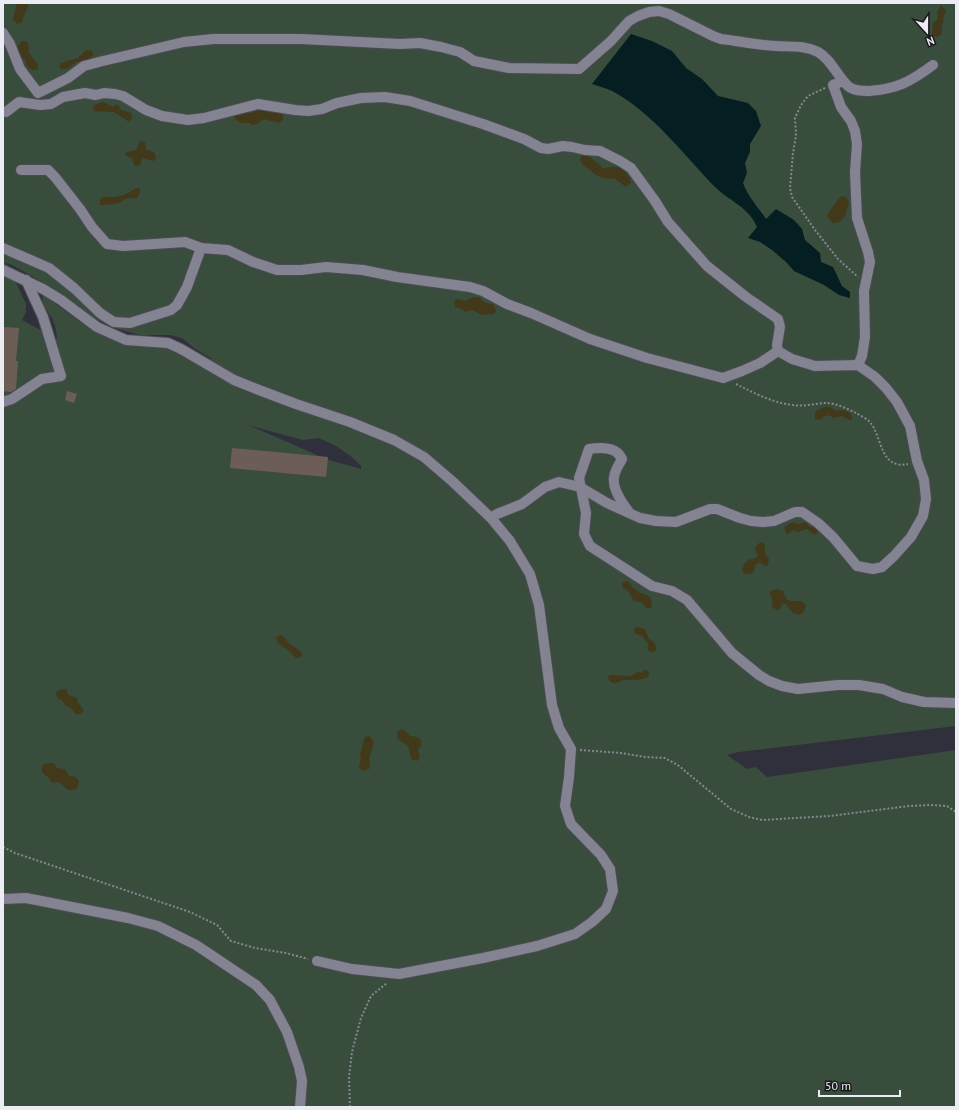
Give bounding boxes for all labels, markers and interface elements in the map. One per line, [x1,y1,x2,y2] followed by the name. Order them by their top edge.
[907,12,947,52] north arrow
[925,34,936,49] text: N
[819,1072,900,1098] scale bar
[825,1078,851,1093] text: 50 m

